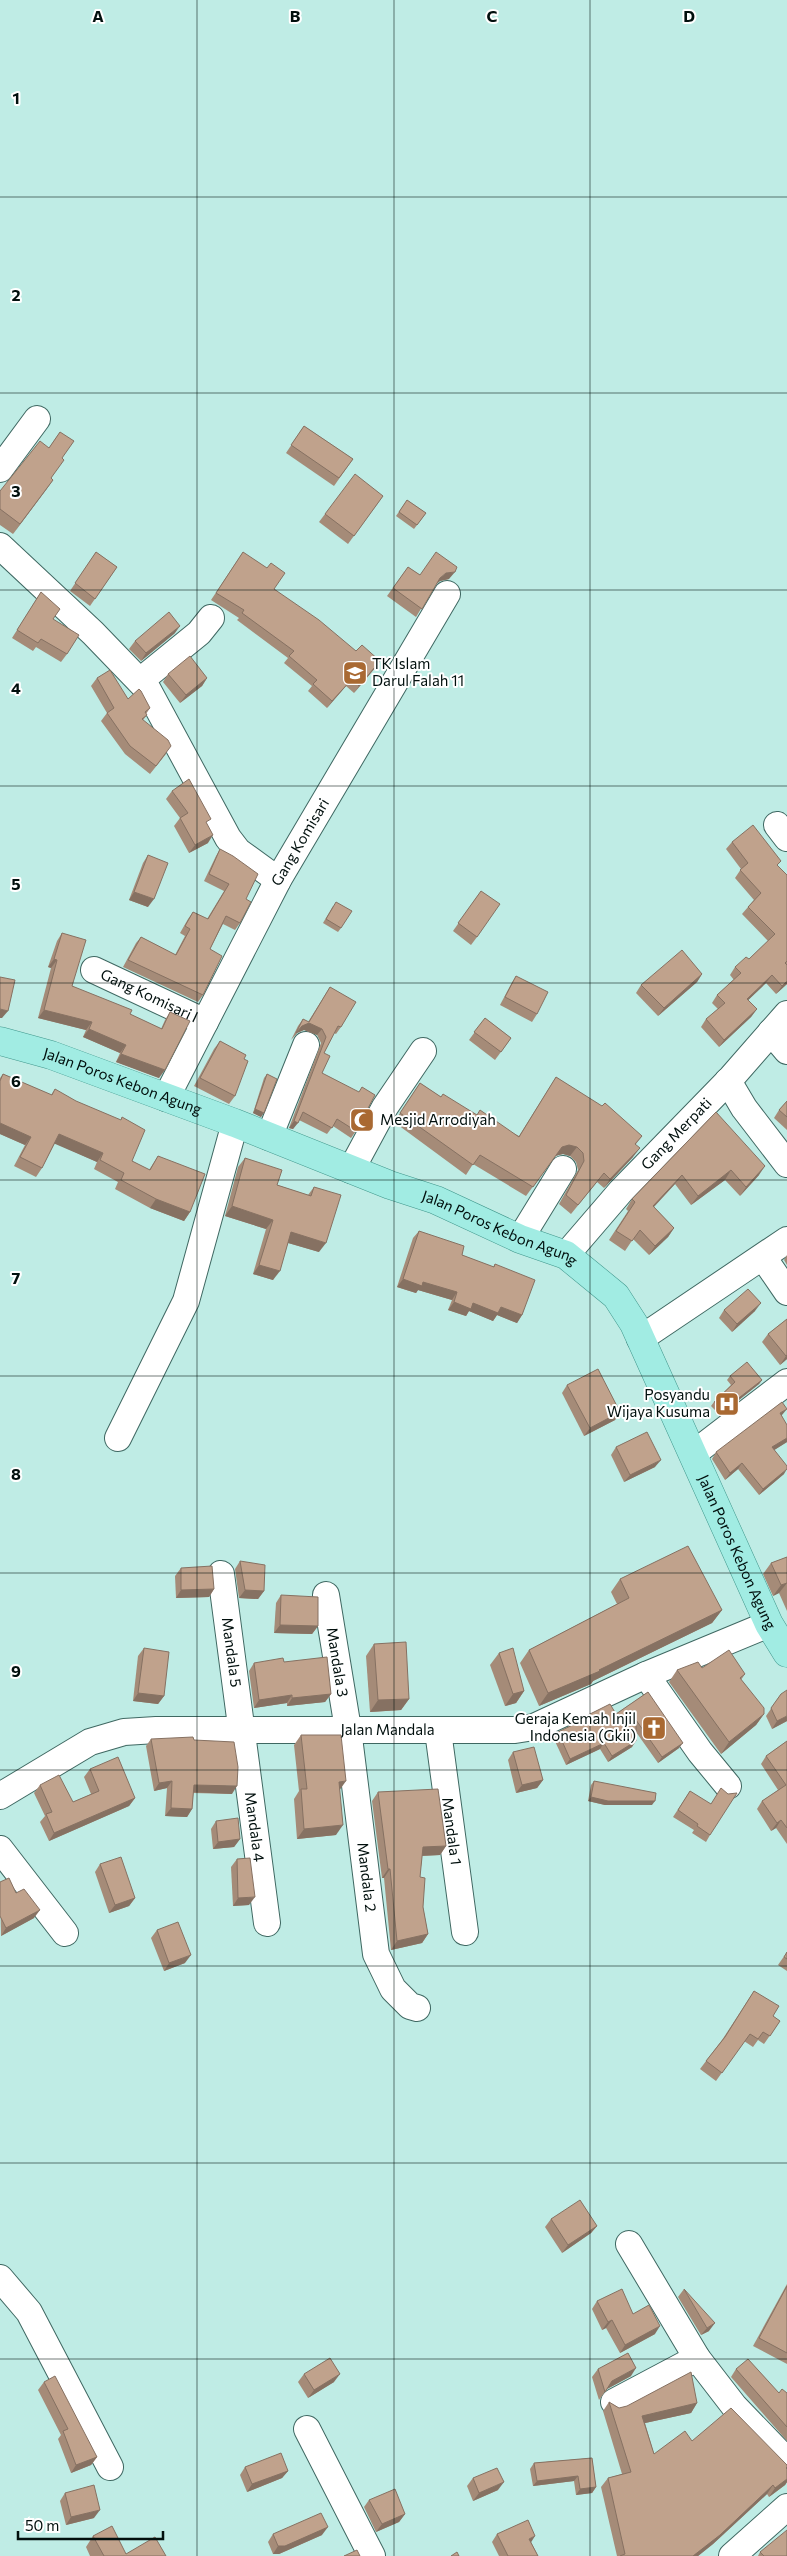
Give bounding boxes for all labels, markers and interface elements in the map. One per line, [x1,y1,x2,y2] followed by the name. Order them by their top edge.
[92,6,104,25] text: A
[290,6,301,25] text: B
[487,6,498,25] text: C
[683,6,695,25] text: D
[12,88,20,107] text: 1
[11,285,21,304] text: 2
[11,481,21,500] text: 3
[372,654,464,689] place label: TK Islam Darul Falah 11
[342,660,368,686] school or university icon: TK Islam Darul Falah 11
[11,678,21,697] text: 4
[267,795,332,889] street label: Gang Komisari
[11,874,21,893] text: 5
[98,964,201,1026] street label: Gang Komisari I
[41,1043,205,1118] street label: Jalan Poros Kebon Agung
[11,1071,21,1090] text: 6
[637,1093,715,1173] street label: Gang Merpati
[349,1107,375,1133] mosque icon: Mesjid Arrodiyah
[380,1110,496,1128] place label: Mesjid Arrodiyah
[420,1186,582,1269] street label: Jalan Poros Kebon Agung
[12,1268,21,1287] text: 7
[607,1385,710,1420] place label: Posyandu Wijaya Kusuma
[714,1391,740,1417] hospital icon: Posyandu Wijaya Kusuma
[11,1464,21,1483] text: 8
[695,1472,780,1633] street label: Jalan Poros Kebon Agung
[219,1616,246,1688] street label: Mandala 5
[323,1626,353,1698] street label: Mandala 3
[11,1661,21,1680] text: 9
[515,1709,636,1744] place label: Geraja Kemah Injil Indonesia (Gkii)
[641,1715,667,1741] church icon: Geraja Kemah Injil Indonesia (Gkii)
[340,1720,435,1738] street label: Jalan Mandala
[242,1790,269,1863] street label: Mandala 4
[439,1796,466,1866] street label: Mandala 1
[354,1841,381,1913] street label: Mandala 2
[18,2508,162,2540] scale bar
[25,2516,59,2534] text: 50 m

